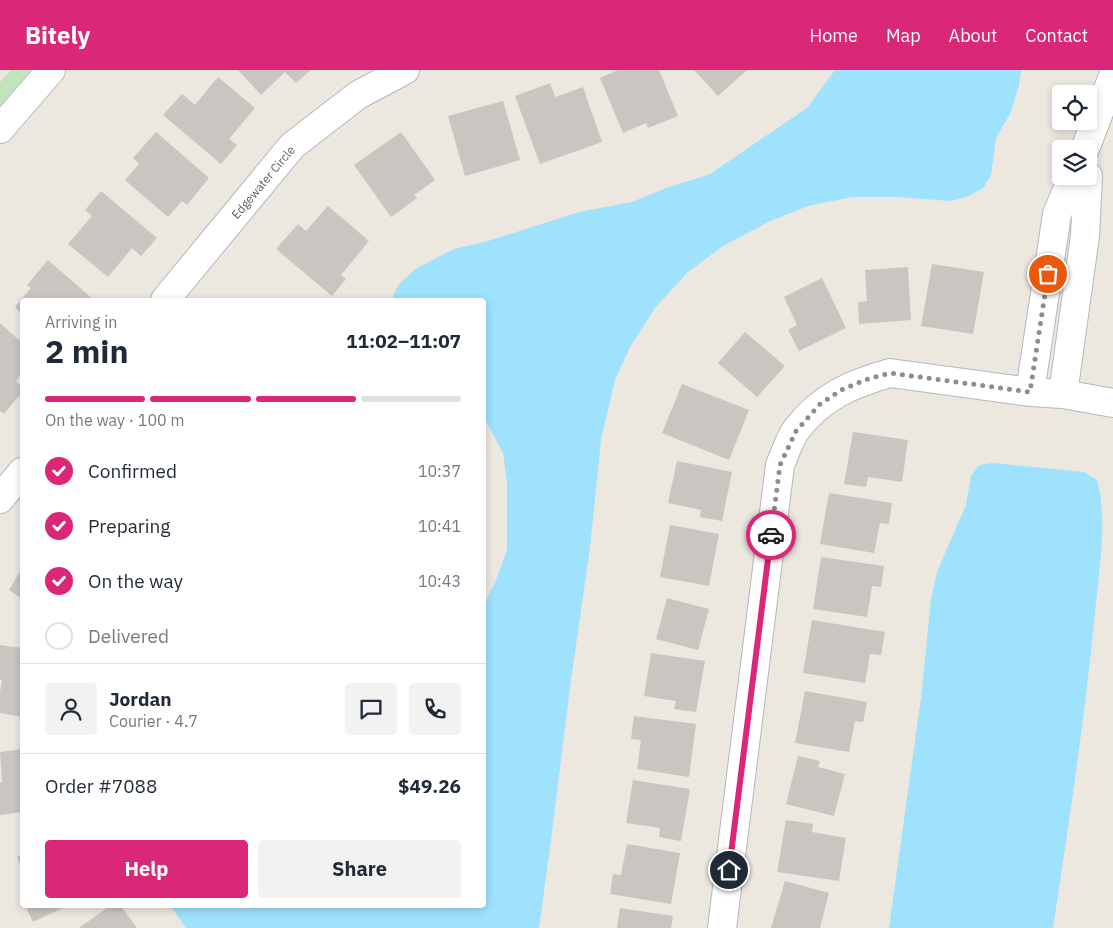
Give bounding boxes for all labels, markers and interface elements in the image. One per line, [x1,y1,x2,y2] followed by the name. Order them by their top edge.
[25,19,90,51] text: Bitely
[810,24,858,47] text: Home
[886,24,921,47] text: Map
[949,24,997,47] text: About
[1025,24,1088,47] text: Contact
[1052,85,1097,185] map controls
[1052,85,1097,130] button: locate
[1052,140,1097,185] button: layers
[228,142,298,222] street label: Edgewater Circle
[1027,253,1069,295] pin
[1034,260,1062,288] icon: bag
[45,312,117,332] text: Arriving in
[346,329,461,353] text: 11:02–11:07
[45,330,129,372] text: 2 min
[45,410,184,430] text: On the way · 100 m
[45,457,73,485] icon: check
[88,459,177,483] text: Confirmed
[418,461,461,481] text: 10:37
[746,510,796,560] courier
[45,512,73,540] icon: check
[88,514,170,538] text: Preparing
[418,516,461,536] text: 10:41
[757,521,785,549] icon: car
[45,567,73,595] icon: check
[88,569,183,593] text: On the way
[418,571,461,591] text: 10:43
[88,624,169,648] text: Delivered
[45,683,97,735] button: person
[345,683,397,735] button: chat
[409,683,461,735] button: phone
[109,687,172,711] text: Jordan
[109,711,198,731] text: Courier · 4.7
[45,774,157,798] text: Order #7088
[398,774,461,798] text: $49.26
[45,840,248,898] button: Help
[258,840,461,898] button: Share
[708,849,750,891] pin
[715,856,743,884] icon: home

